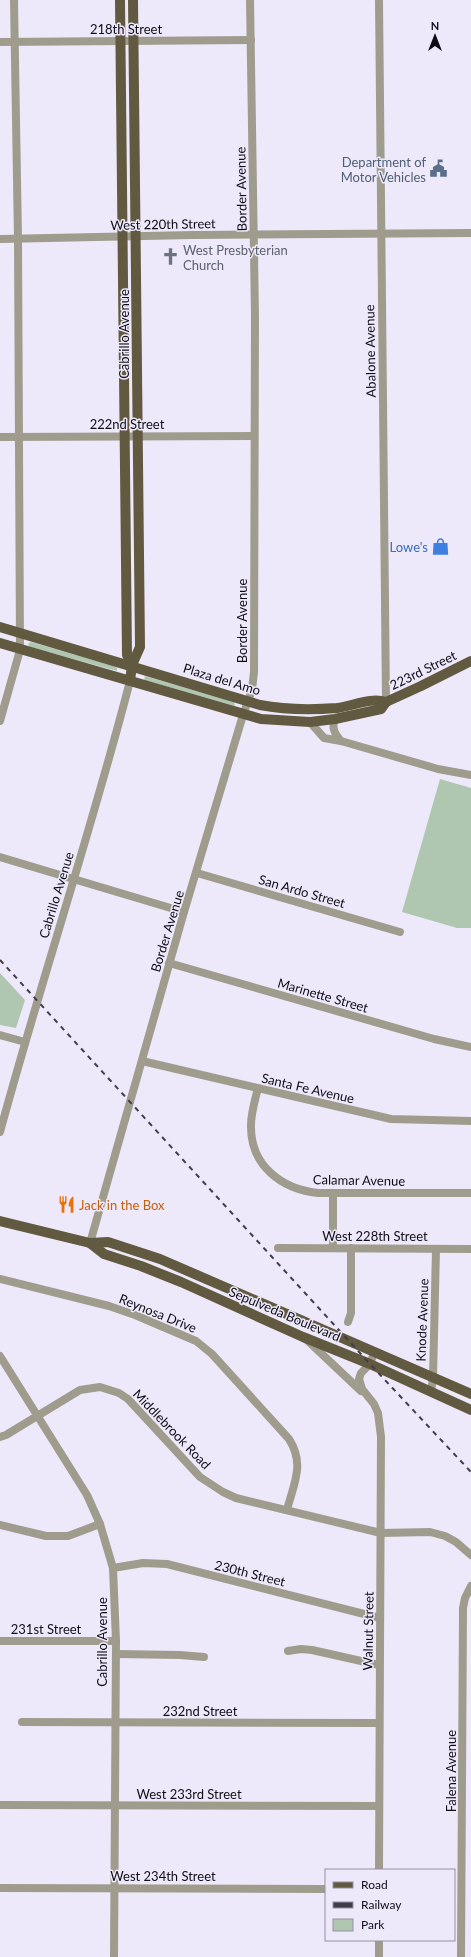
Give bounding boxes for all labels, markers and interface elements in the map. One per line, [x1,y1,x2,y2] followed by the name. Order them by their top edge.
[415,16,455,56] north arrow
[431,19,439,32] text: N
[90,21,162,37] street label: 218th Street
[232,146,250,231] street label: Border Avenue
[341,154,426,185] place label: Department of Motor Vehicles
[429,159,449,179] public building icon: Department of Motor Vehicles
[110,215,216,233] street label: West 220th Street
[183,242,288,273] place label: West Presbyterian Church
[160,247,180,267] church icon: West Presbyterian Church
[116,289,132,379] street label: Cabrillo Avenue
[361,304,379,398] street label: Abalone Avenue
[90,416,165,432] street label: 222nd Street
[431,537,451,557] shop icon: Lowe's
[390,539,428,555] place label: Lowe's
[234,579,250,663] street label: Border Avenue
[387,647,459,693] street label: 223rd Street
[181,660,263,698] street label: Plaza del Amo
[35,850,77,940] street label: Cabrillo Avenue
[257,871,347,911] street label: San Ardo Street
[147,888,187,974] street label: Border Avenue
[276,974,370,1016] street label: Marinette Street
[260,1070,356,1106] street label: Santa Fe Avenue
[313,1171,405,1189] street label: Calamar Avenue
[56,1195,76,1215] restaurant icon: Jack in the Box
[79,1197,165,1213] place label: Jack in the Box
[322,1228,428,1244] street label: West 228th Street
[413,1278,431,1362] street label: Knode Avenue
[227,1283,343,1345] street label: Sepulveda Boulevard
[117,1290,199,1336] street label: Reynosa Drive
[130,1386,214,1472] street label: Middlebrook Road
[213,1557,287,1590] street label: 230th Street
[359,1591,377,1671] street label: Walnut Street
[94,1597,110,1687] street label: Cabrillo Avenue
[11,1621,82,1637] street label: 231st Street
[163,1703,238,1719] street label: 232nd Street
[443,1730,459,1812] street label: Falena Avenue
[136,1786,242,1802] street label: West 233rd Street
[110,1868,216,1884] street label: West 234th Street
[325,1869,455,1941] legend
[361,1877,388,1892] text: Road
[361,1897,402,1912] text: Railway
[361,1917,385,1932] text: Park

